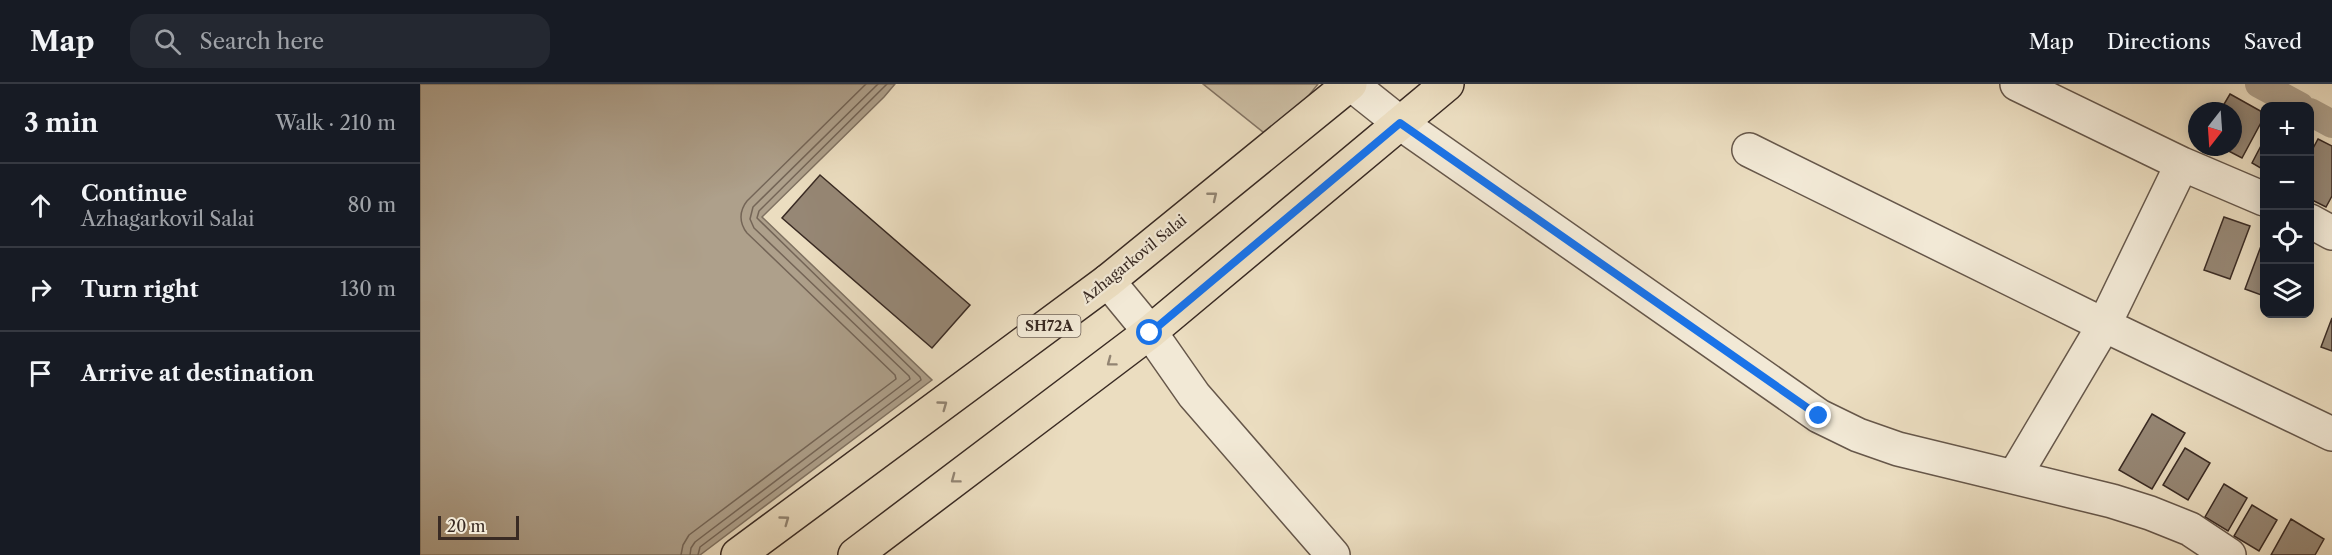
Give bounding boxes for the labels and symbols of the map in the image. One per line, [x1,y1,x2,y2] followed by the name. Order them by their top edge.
[2188,102,2242,156] north arrow
[1206,192,1217,203] one-way arrow
[1076,210,1191,308] street label: Azhagarkovil Salai
[1018,315,1080,337] road number: SH72A
[1136,319,1162,345] route start
[1106,355,1117,366] one-way arrow
[936,402,947,413] one-way arrow
[1805,402,1831,428] route end
[951,472,962,483] one-way arrow
[438,513,519,540] scale bar
[779,517,790,528] one-way arrow

